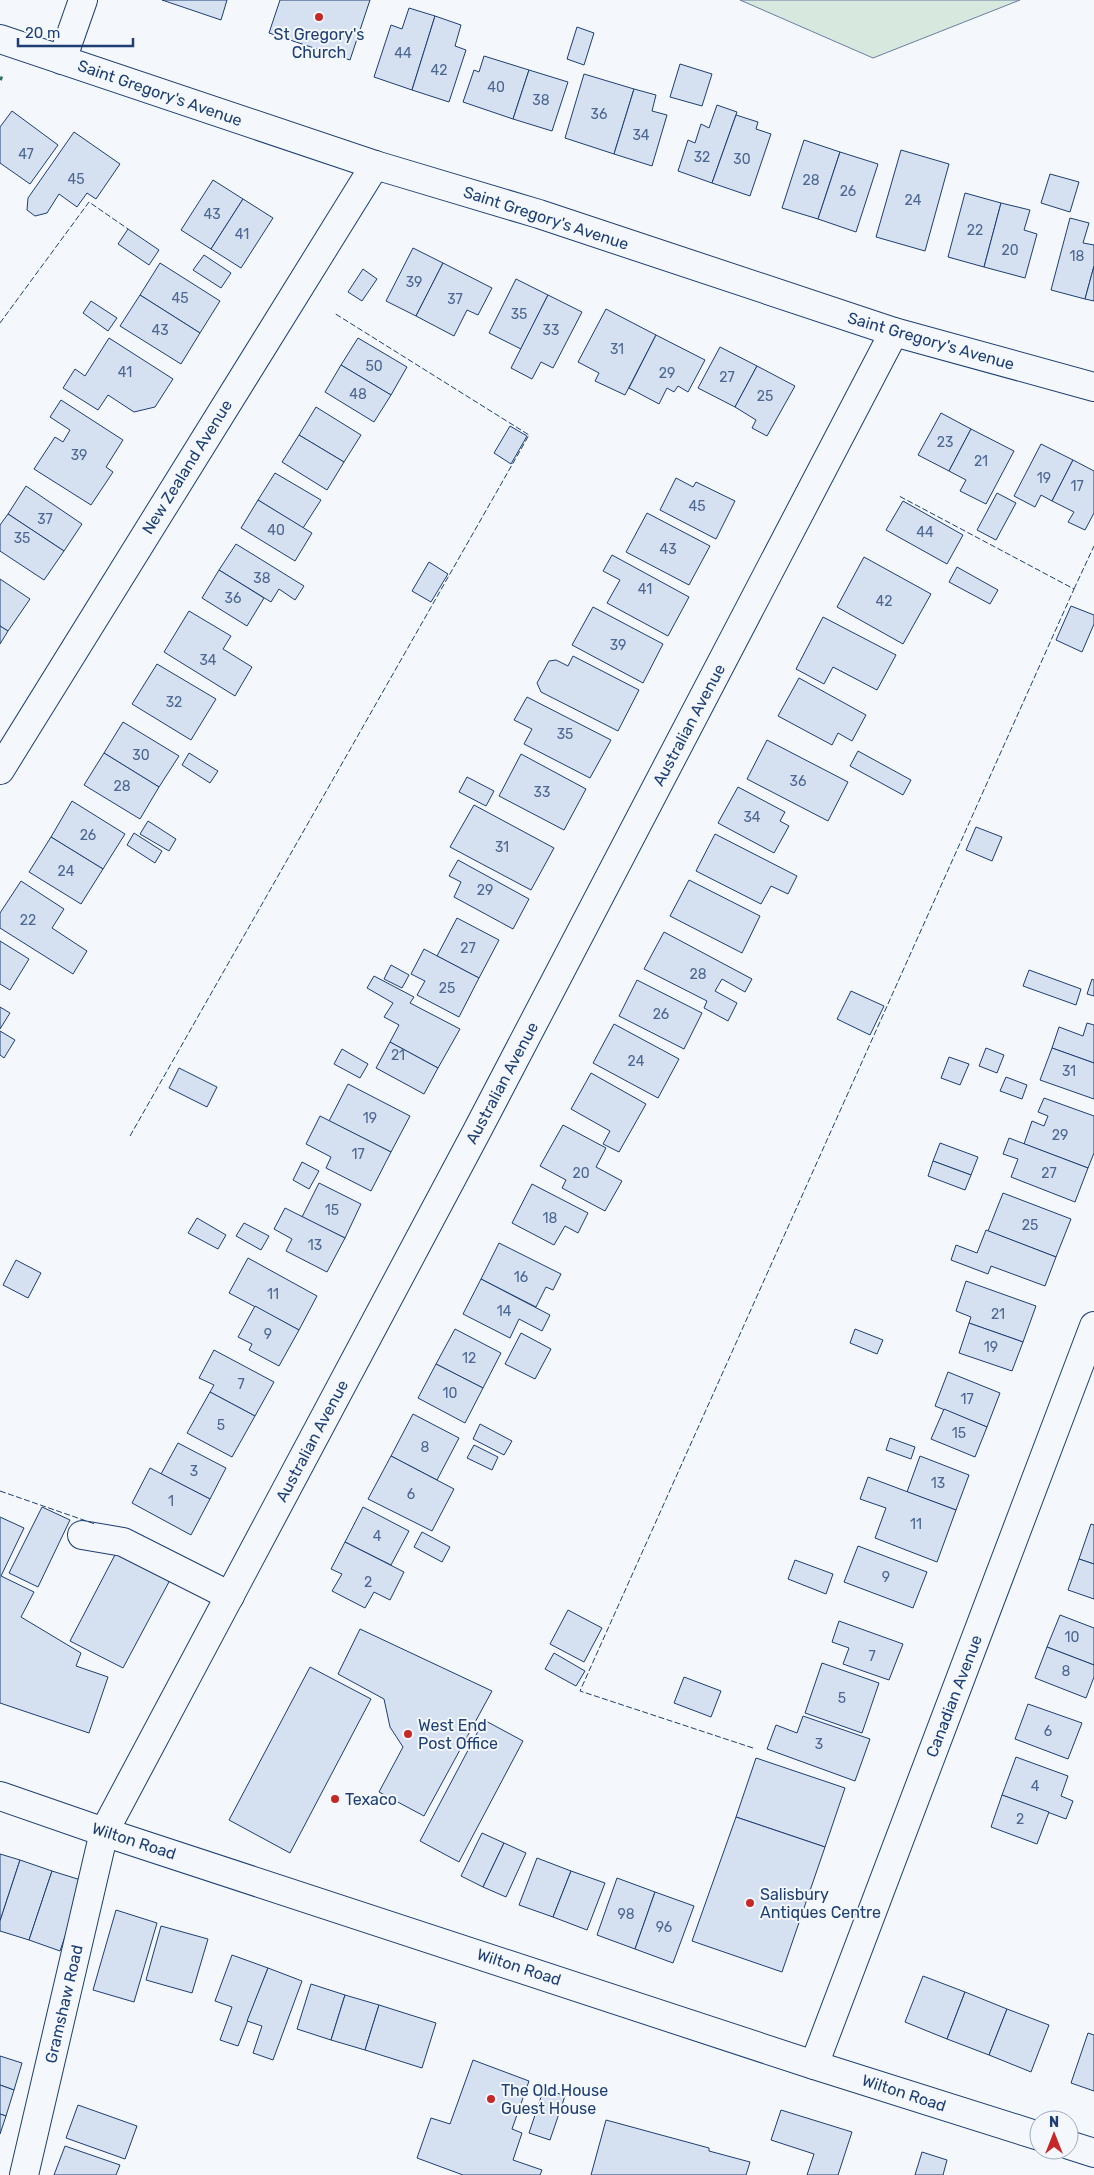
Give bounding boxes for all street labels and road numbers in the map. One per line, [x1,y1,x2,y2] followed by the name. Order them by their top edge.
[75,56,245,130] street label: Saint Gregory's Avenue
[461,182,631,254] street label: Saint Gregory's Avenue
[845,308,1017,374] street label: Saint Gregory's Avenue
[138,396,236,538] street label: New Zealand Avenue
[649,661,729,789] street label: Australian Avenue
[462,1019,542,1147] street label: Australian Avenue
[272,1377,352,1505] street label: Australian Avenue
[922,1632,986,1760] street label: Canadian Avenue
[89,1818,179,1864] street label: Wilton Road
[41,1943,87,2065] street label: Gramshaw Road
[474,1944,564,1990] street label: Wilton Road
[859,2070,949,2116] street label: Wilton Road

